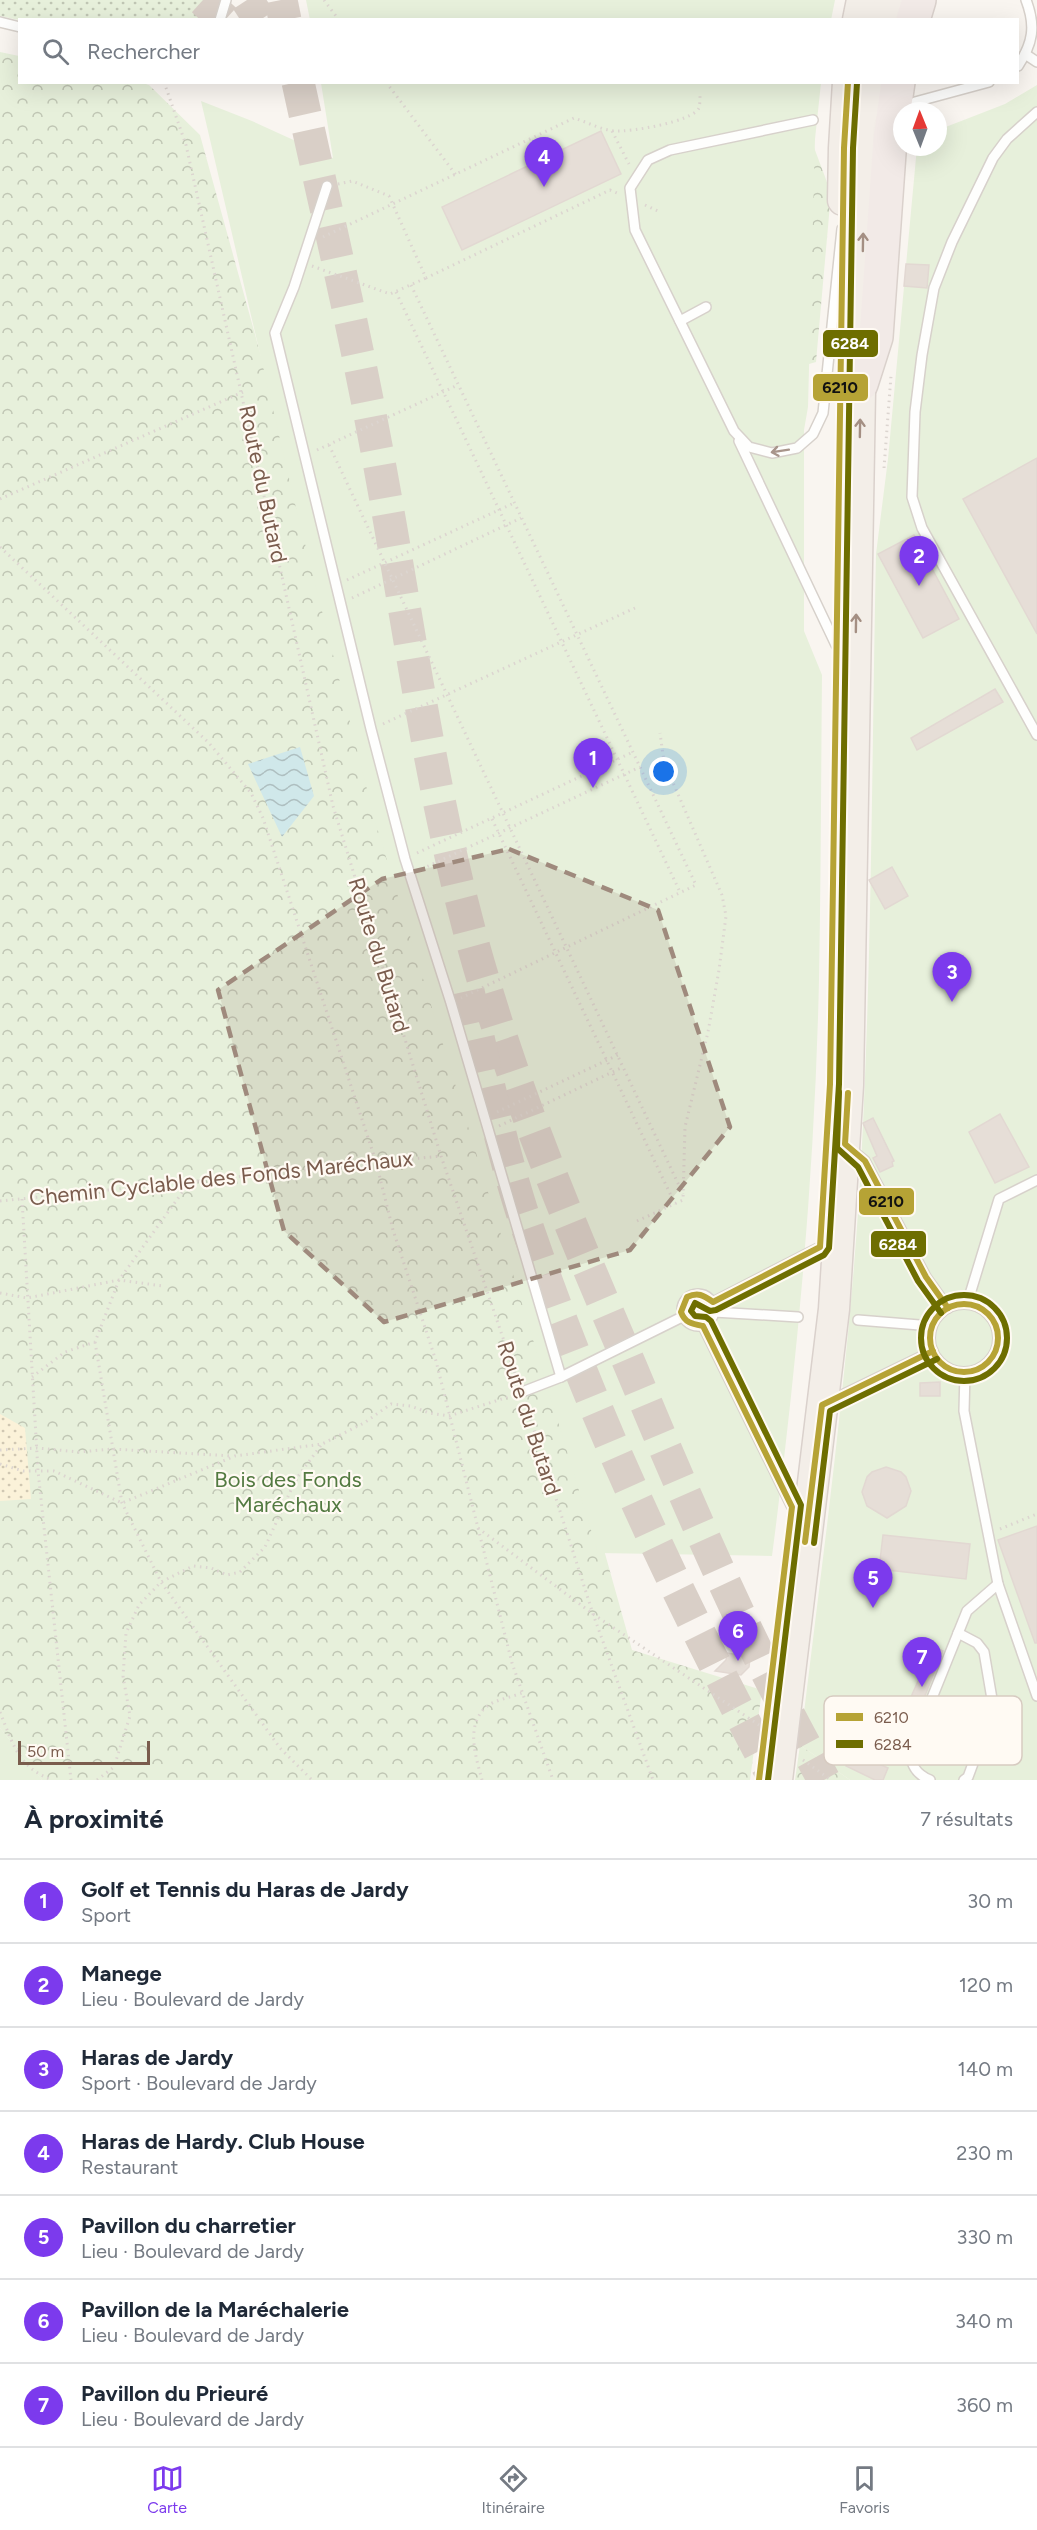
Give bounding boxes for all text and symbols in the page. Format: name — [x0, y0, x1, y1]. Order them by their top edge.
search box — [18, 18, 1019, 84]
icon: search — [39, 35, 72, 68]
text: Rechercher — [87, 38, 200, 65]
north arrow — [893, 102, 947, 156]
pin: 4 — [524, 138, 564, 187]
one-way arrow — [857, 232, 869, 252]
line badge: 6284 — [822, 329, 879, 358]
text: 6284 — [831, 334, 869, 353]
line badge: 6210 — [812, 373, 869, 402]
text: 6210 — [822, 378, 858, 397]
street label: Route du Butard — [233, 403, 293, 565]
one-way arrow — [854, 419, 866, 439]
one-way arrow — [771, 446, 790, 457]
pin: 2 — [900, 536, 938, 586]
one-way arrow — [850, 614, 862, 634]
pin: 1 — [574, 738, 612, 788]
your location — [649, 757, 678, 786]
street label: Route du Butard — [343, 874, 415, 1036]
pin: 3 — [932, 952, 972, 1002]
street label: Chemin Cyclable des Fonds Maréchaux — [28, 1144, 415, 1212]
line badge: 6210 — [858, 1187, 915, 1216]
text: 6210 — [868, 1192, 904, 1211]
line badge: 6284 — [870, 1230, 927, 1258]
text: 6284 — [879, 1235, 917, 1254]
street label: Route du Butard — [491, 1337, 567, 1499]
park label: Bois des Fonds Maréchaux — [214, 1466, 362, 1518]
pin: 5 — [854, 1558, 892, 1608]
pin: 6 — [718, 1612, 758, 1661]
pin: 7 — [902, 1638, 942, 1687]
legend — [824, 1696, 1022, 1765]
text: 6210 — [874, 1708, 909, 1727]
text: 6284 — [874, 1735, 912, 1754]
scale bar — [18, 1738, 150, 1766]
text: 50 m — [27, 1742, 64, 1761]
text: À proximité — [24, 1803, 164, 1835]
text: 7 résultats — [920, 1807, 1013, 1831]
text: Golf et Tennis du Haras de Jardy — [81, 1876, 409, 1903]
text: 1 — [39, 1889, 48, 1913]
text: 30 m — [967, 1889, 1013, 1913]
text: Sport — [81, 1903, 131, 1927]
text: Manege — [81, 1960, 162, 1987]
text: 2 — [38, 1973, 49, 1997]
text: 120 m — [959, 1973, 1013, 1997]
text: Lieu · Boulevard de Jardy — [81, 1987, 304, 2011]
text: Haras de Jardy — [81, 2044, 233, 2071]
text: 3 — [38, 2057, 49, 2081]
text: 140 m — [958, 2057, 1013, 2081]
text: Sport · Boulevard de Jardy — [81, 2071, 317, 2095]
text: Haras de Hardy. Club House — [81, 2128, 365, 2155]
text: 4 — [37, 2141, 50, 2165]
text: 230 m — [956, 2141, 1013, 2165]
text: Restaurant — [81, 2155, 178, 2179]
text: Pavillon du charretier — [81, 2212, 296, 2239]
text: 5 — [38, 2225, 49, 2249]
text: 330 m — [956, 2225, 1013, 2249]
text: Lieu · Boulevard de Jardy — [81, 2239, 304, 2263]
text: Pavillon de la Maréchalerie — [81, 2296, 349, 2323]
text: 6 — [38, 2309, 49, 2333]
text: 340 m — [955, 2309, 1013, 2333]
text: Lieu · Boulevard de Jardy — [81, 2323, 304, 2347]
text: Pavillon du Prieuré — [81, 2380, 268, 2407]
text: 7 — [38, 2393, 49, 2417]
text: 360 m — [956, 2393, 1013, 2417]
text: Lieu · Boulevard de Jardy — [81, 2407, 304, 2431]
tab: Carte — [147, 2462, 187, 2517]
tab: Itinéraire — [482, 2462, 545, 2517]
tab: Favoris — [839, 2462, 890, 2517]

